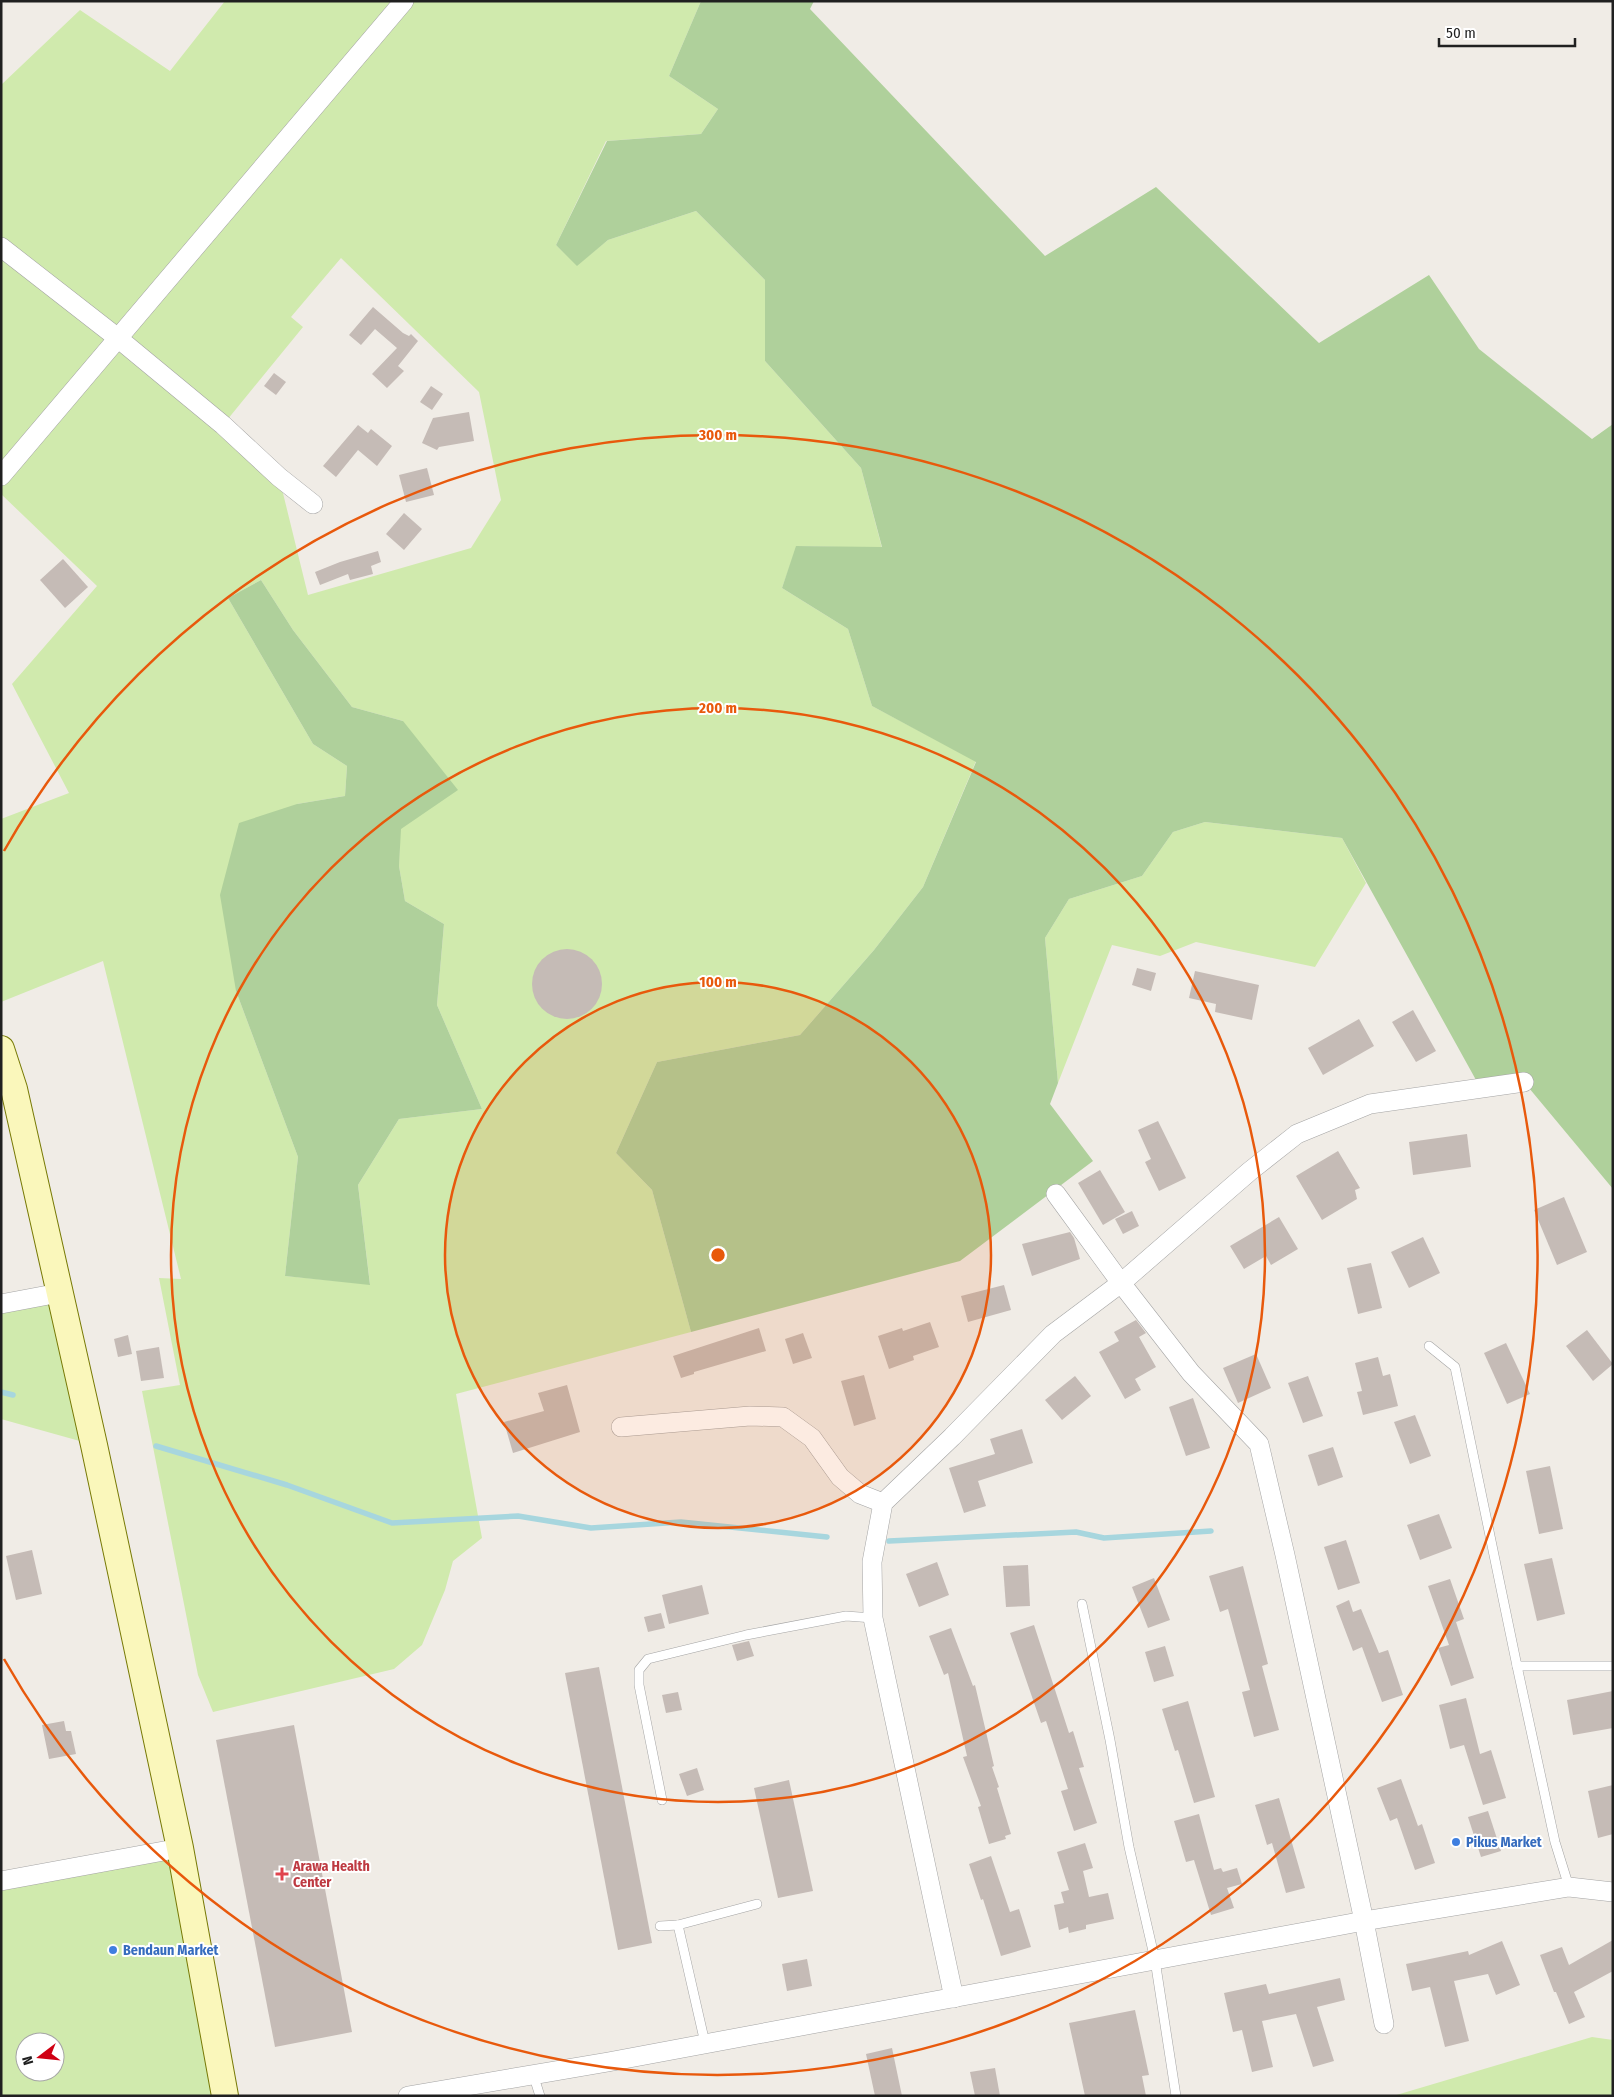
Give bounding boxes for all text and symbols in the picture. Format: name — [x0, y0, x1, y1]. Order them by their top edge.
scale bar — [1439, 15, 1575, 47]
text: 50 m — [1446, 24, 1476, 42]
text: 300 m — [698, 426, 737, 444]
text: 200 m — [698, 699, 737, 717]
text: 100 m — [699, 973, 737, 991]
centre of rings — [709, 1246, 727, 1264]
place label: Pikus Market — [1466, 1834, 1543, 1851]
marker: Pikus Market — [1450, 1836, 1462, 1848]
place label: Arawa Health Center — [292, 1858, 370, 1891]
marker: Arawa Health Center — [275, 1867, 289, 1881]
place label: Bendaun Market — [123, 1942, 220, 1959]
marker: Bendaun Market — [107, 1944, 119, 1956]
north arrow — [15, 2032, 65, 2082]
text: N — [19, 2054, 37, 2067]

